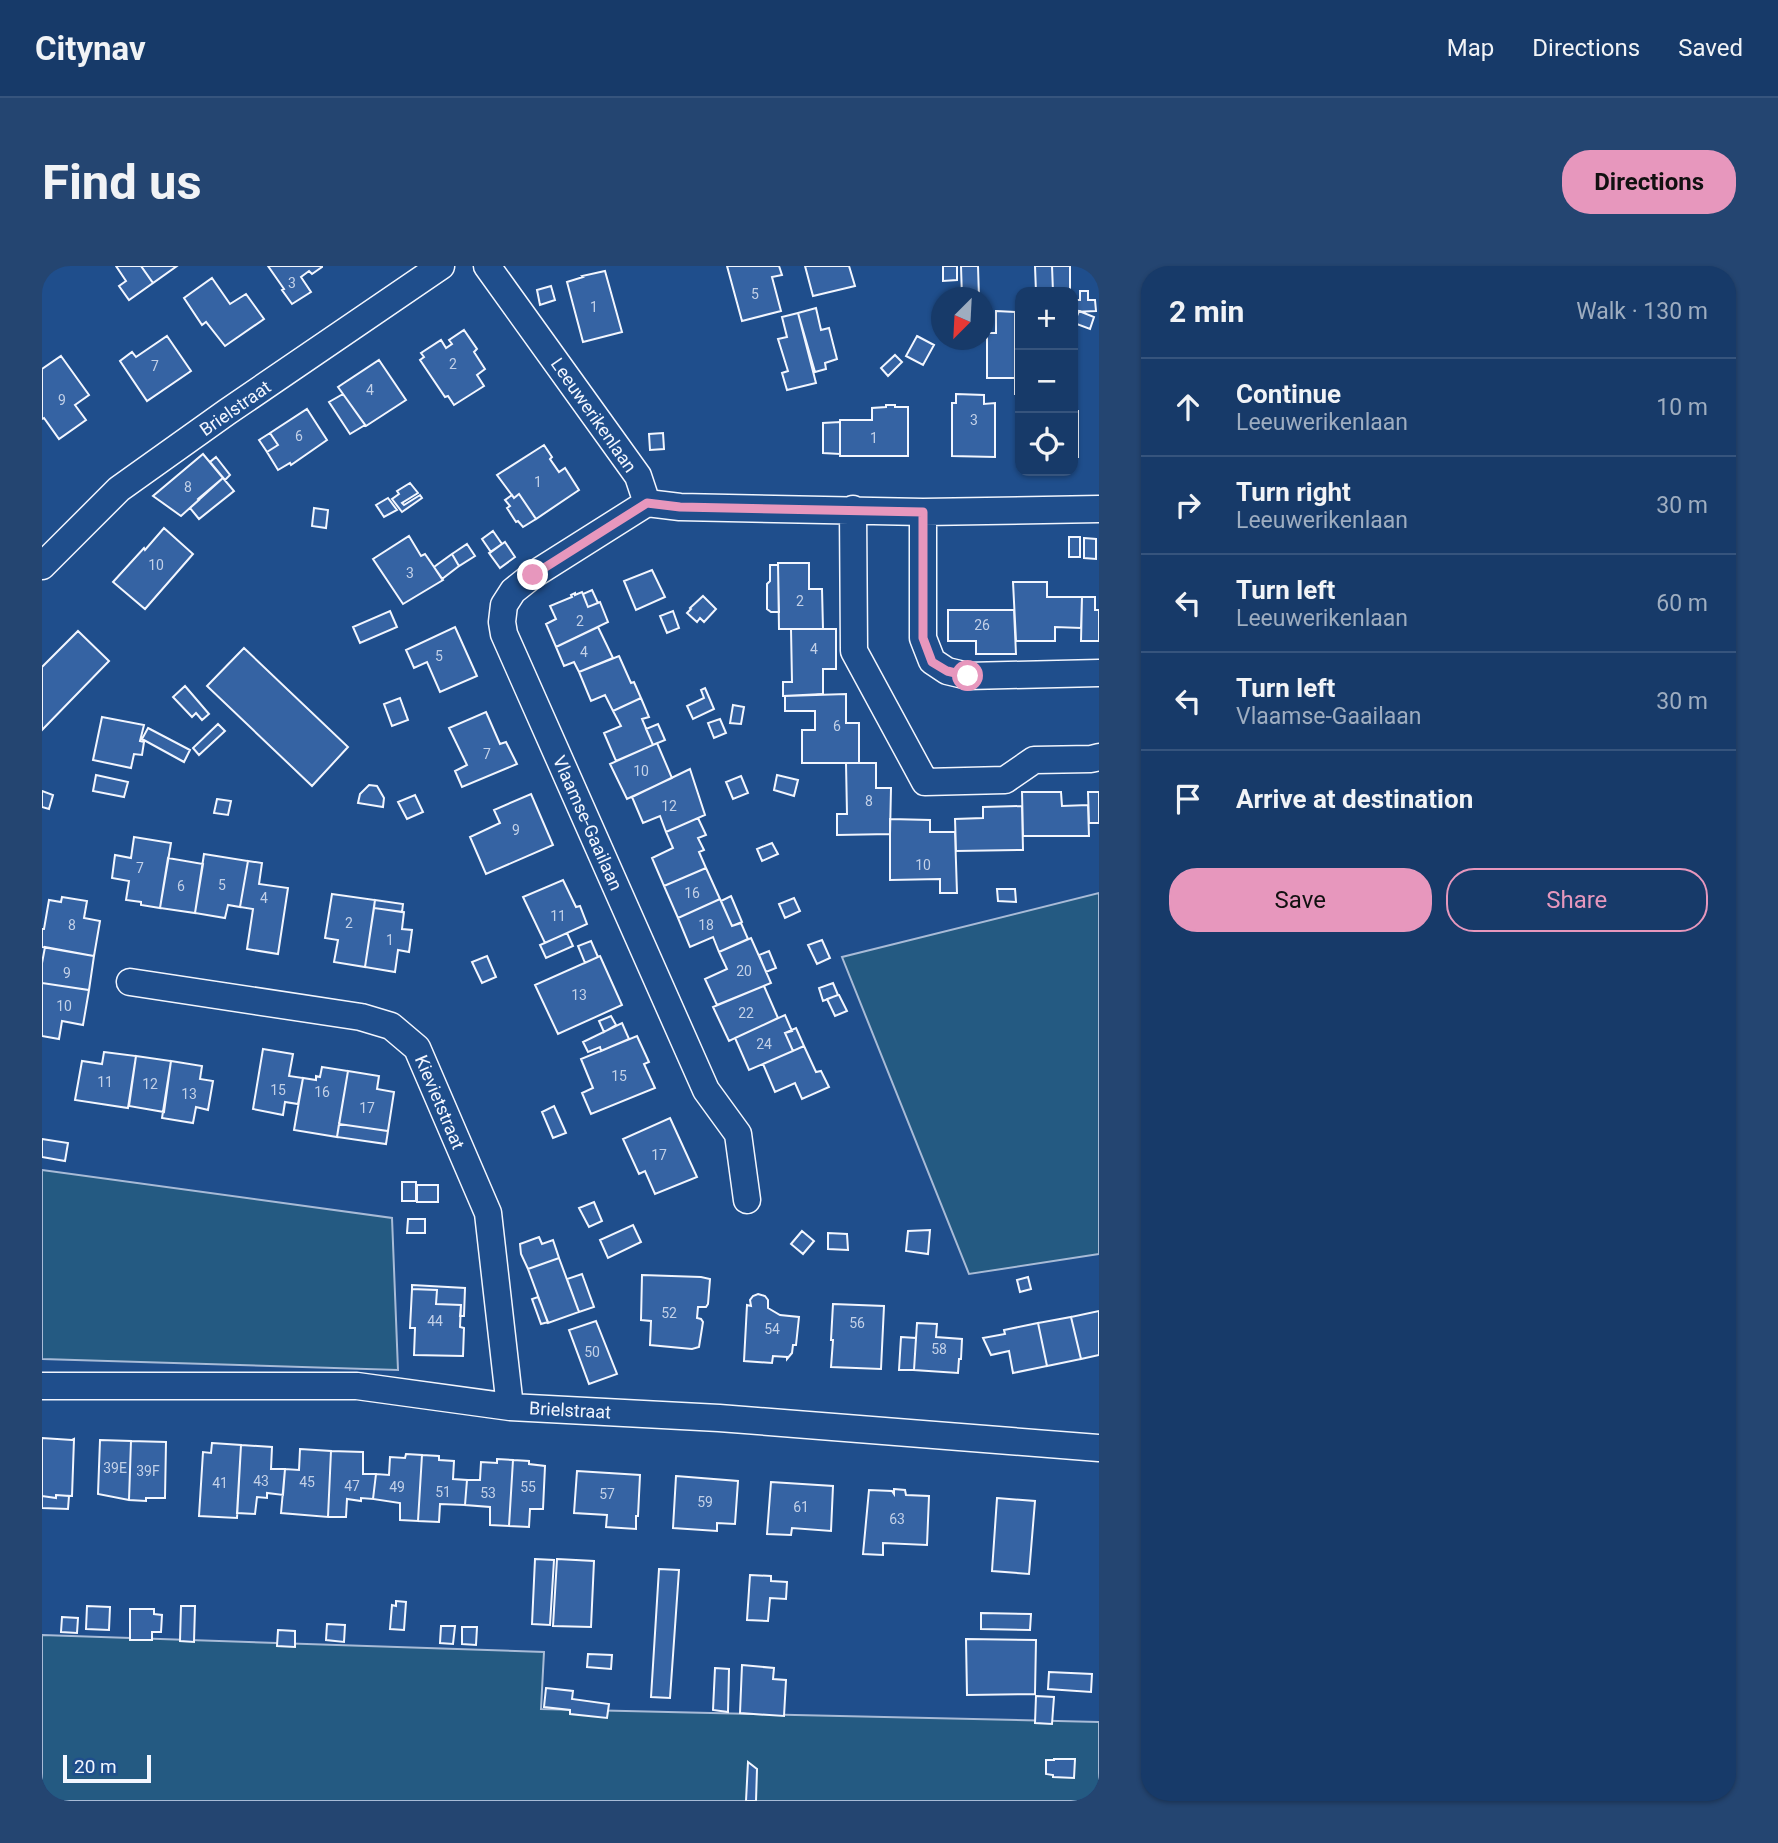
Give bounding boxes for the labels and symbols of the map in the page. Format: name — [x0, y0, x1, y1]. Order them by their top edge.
house number: 3 — [288, 275, 296, 291]
house number: 5 — [751, 286, 759, 302]
north arrow — [931, 287, 994, 350]
house number: 1 — [590, 299, 598, 315]
street label: Leeuwerikenlaan — [547, 354, 641, 476]
house number: 2 — [449, 356, 457, 372]
house number: 7 — [151, 358, 159, 374]
street label: Brielstraat — [195, 376, 275, 440]
house number: 4 — [366, 382, 374, 398]
house number: 9 — [58, 392, 66, 408]
house number: 3 — [970, 412, 978, 428]
house number: 6 — [295, 428, 303, 444]
house number: 1 — [870, 430, 878, 446]
house number: 1 — [534, 474, 542, 490]
house number: 8 — [184, 479, 192, 495]
house number: 10 — [148, 557, 164, 573]
route end — [517, 559, 548, 590]
house number: 3 — [406, 565, 414, 581]
house number: 2 — [796, 593, 804, 609]
house number: 2 — [576, 613, 584, 629]
house number: 26 — [974, 617, 990, 633]
house number: 4 — [810, 641, 818, 657]
house number: 4 — [580, 644, 588, 660]
house number: 5 — [435, 648, 443, 664]
route start — [952, 660, 983, 691]
house number: 6 — [833, 718, 841, 734]
house number: 7 — [483, 746, 491, 762]
street label: Vlaamse-Gaailaan — [549, 752, 627, 894]
house number: 10 — [633, 763, 649, 779]
house number: 8 — [865, 793, 873, 809]
house number: 12 — [661, 798, 677, 814]
house number: 9 — [512, 822, 520, 838]
house number: 10 — [915, 857, 931, 873]
house number: 7 — [136, 860, 144, 876]
house number: 5 — [218, 877, 226, 893]
house number: 6 — [177, 878, 185, 894]
house number: 16 — [684, 885, 700, 901]
house number: 4 — [260, 890, 268, 906]
house number: 11 — [550, 908, 566, 924]
house number: 2 — [345, 915, 353, 931]
house number: 8 — [68, 917, 76, 933]
house number: 18 — [698, 917, 714, 933]
house number: 1 — [386, 932, 394, 948]
house number: 20 — [736, 963, 752, 979]
house number: 9 — [63, 965, 71, 981]
house number: 13 — [571, 987, 587, 1003]
house number: 10 — [56, 998, 72, 1014]
house number: 22 — [738, 1005, 754, 1021]
house number: 24 — [756, 1036, 772, 1052]
street label: Kievietstraat — [411, 1052, 469, 1152]
house number: 15 — [611, 1068, 627, 1084]
house number: 11 — [97, 1074, 113, 1090]
house number: 12 — [142, 1076, 158, 1092]
house number: 15 — [270, 1082, 286, 1098]
house number: 16 — [314, 1084, 330, 1100]
house number: 13 — [181, 1086, 197, 1102]
house number: 17 — [359, 1100, 375, 1116]
house number: 17 — [651, 1147, 667, 1163]
house number: 52 — [661, 1305, 677, 1321]
house number: 44 — [427, 1313, 443, 1329]
house number: 56 — [849, 1315, 865, 1331]
house number: 54 — [764, 1321, 780, 1337]
house number: 58 — [931, 1341, 947, 1357]
house number: 50 — [584, 1344, 600, 1360]
street label: Brielstraat — [528, 1397, 612, 1423]
house number: 39E — [103, 1460, 127, 1476]
house number: 39F — [136, 1463, 160, 1479]
house number: 43 — [253, 1473, 269, 1489]
house number: 45 — [299, 1474, 315, 1490]
house number: 41 — [212, 1475, 228, 1491]
house number: 47 — [344, 1478, 360, 1494]
house number: 49 — [389, 1479, 405, 1495]
house number: 55 — [520, 1479, 536, 1495]
house number: 51 — [435, 1484, 451, 1500]
house number: 53 — [480, 1485, 496, 1501]
house number: 57 — [599, 1486, 615, 1502]
house number: 59 — [697, 1494, 713, 1510]
house number: 61 — [793, 1499, 809, 1515]
house number: 63 — [889, 1511, 905, 1527]
scale bar — [63, 1752, 150, 1784]

